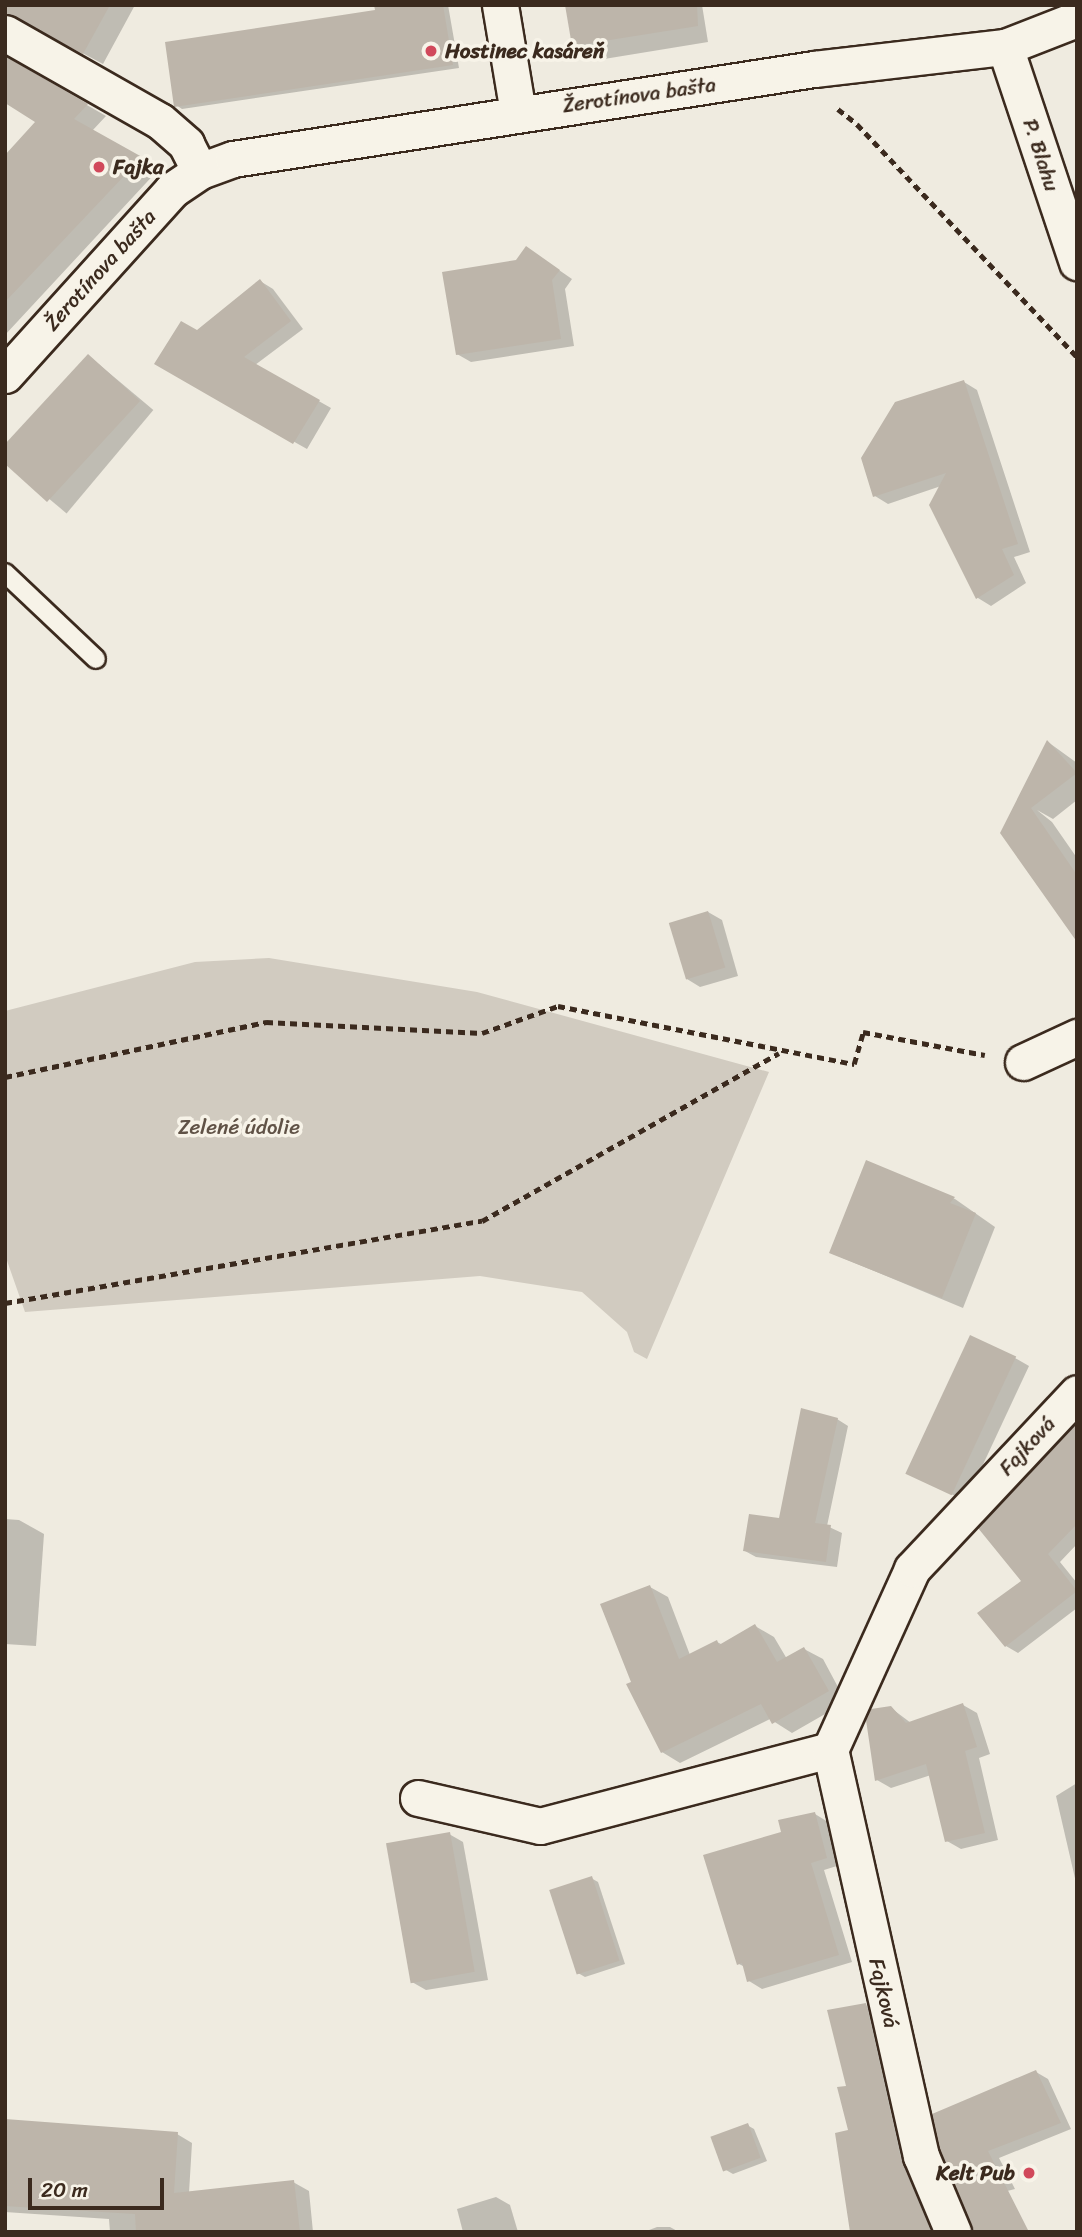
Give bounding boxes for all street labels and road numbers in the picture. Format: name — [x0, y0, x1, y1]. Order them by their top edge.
street label: Žerotínova bašta — [560, 72, 718, 118]
street label: P. Blahu — [1018, 116, 1064, 194]
street label: Žerotínova bašta — [39, 204, 161, 336]
street label: Fajková — [994, 1411, 1060, 1481]
street label: Fajková — [864, 1956, 904, 2030]

